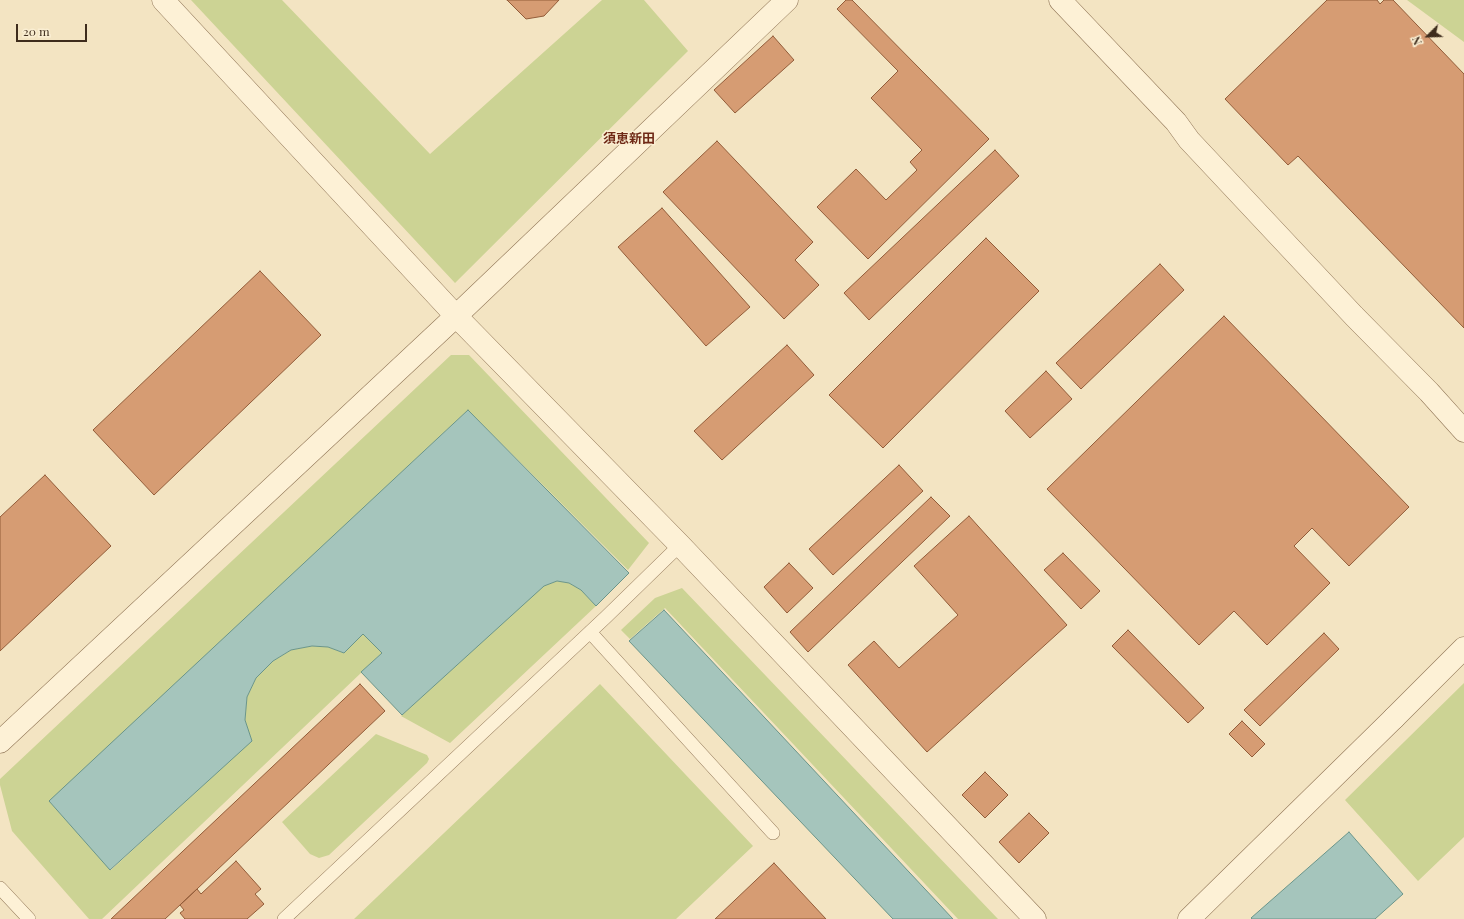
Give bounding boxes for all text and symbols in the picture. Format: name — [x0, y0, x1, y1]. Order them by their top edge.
scale bar — [18, 16, 89, 42]
north arrow — [1408, 16, 1448, 56]
text: 20 m — [23, 23, 50, 39]
text: N — [1408, 34, 1425, 47]
district label: 須恵新田 — [603, 131, 655, 147]

